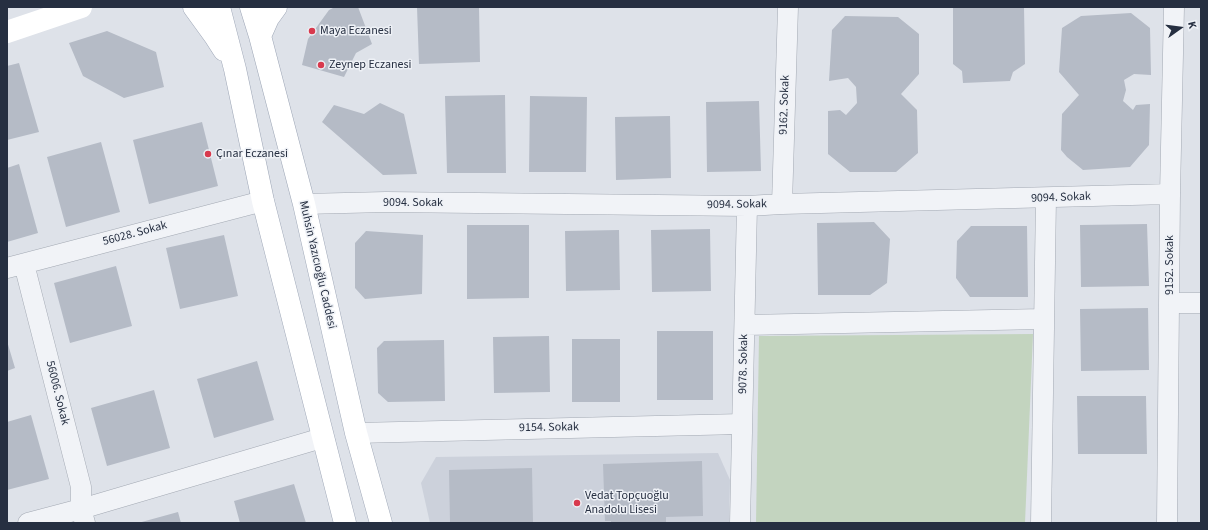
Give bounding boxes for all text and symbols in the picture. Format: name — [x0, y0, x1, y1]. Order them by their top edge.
north arrow — [1160, 8, 1200, 48]
text: K — [1184, 20, 1200, 30]
place label: Maya Eczanesi — [320, 24, 392, 38]
marker: Maya Eczanesi — [307, 26, 317, 36]
place label: Zeynep Eczanesi — [329, 58, 411, 72]
marker: Zeynep Eczanesi — [316, 60, 326, 70]
street label: 9162. Sokak — [777, 75, 793, 135]
place label: Çınar Eczanesi — [216, 147, 288, 161]
marker: Çınar Eczanesi — [203, 149, 213, 159]
street label: 9094. Sokak — [1031, 190, 1091, 206]
street label: 9094. Sokak — [383, 196, 443, 210]
street label: 9094. Sokak — [707, 197, 767, 213]
street label: Muhsin Yazıcıoğlu Caddesi — [295, 200, 339, 330]
street label: 56028. Sokak — [101, 219, 169, 249]
street label: 9152. Sokak — [1163, 235, 1177, 295]
street label: 9078. Sokak — [736, 334, 752, 394]
street label: 56006. Sokak — [42, 359, 72, 427]
street label: 9154. Sokak — [519, 420, 579, 436]
place label: Vedat Topçuoğlu Anadolu Lisesi — [585, 489, 669, 517]
marker: Vedat Topçuoğlu Anadolu Lisesi — [572, 498, 582, 508]

